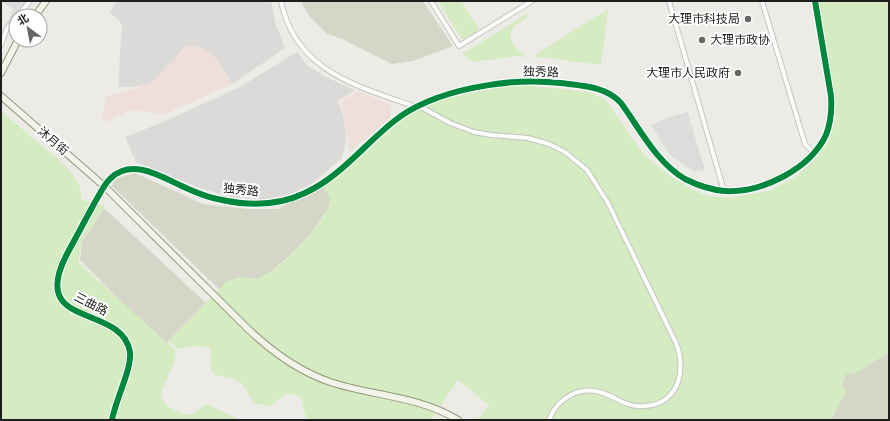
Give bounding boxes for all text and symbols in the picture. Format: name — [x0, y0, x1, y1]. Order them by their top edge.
north arrow — [8, 8, 48, 48]
text: 北 — [14, 11, 32, 29]
place label: 大理市科技局 — [668, 11, 740, 27]
marker: 大理市科技局 — [743, 14, 753, 24]
place label: 大理市政协 — [710, 32, 770, 48]
marker: 大理市政协 — [697, 35, 707, 45]
street label: 独秀路 — [523, 63, 559, 81]
place label: 大理市人民政府 — [646, 65, 730, 81]
marker: 大理市人民政府 — [733, 68, 743, 78]
street label: 沐月街 — [34, 123, 72, 159]
street label: 独秀路 — [222, 180, 260, 200]
street label: 三曲路 — [71, 289, 111, 319]

